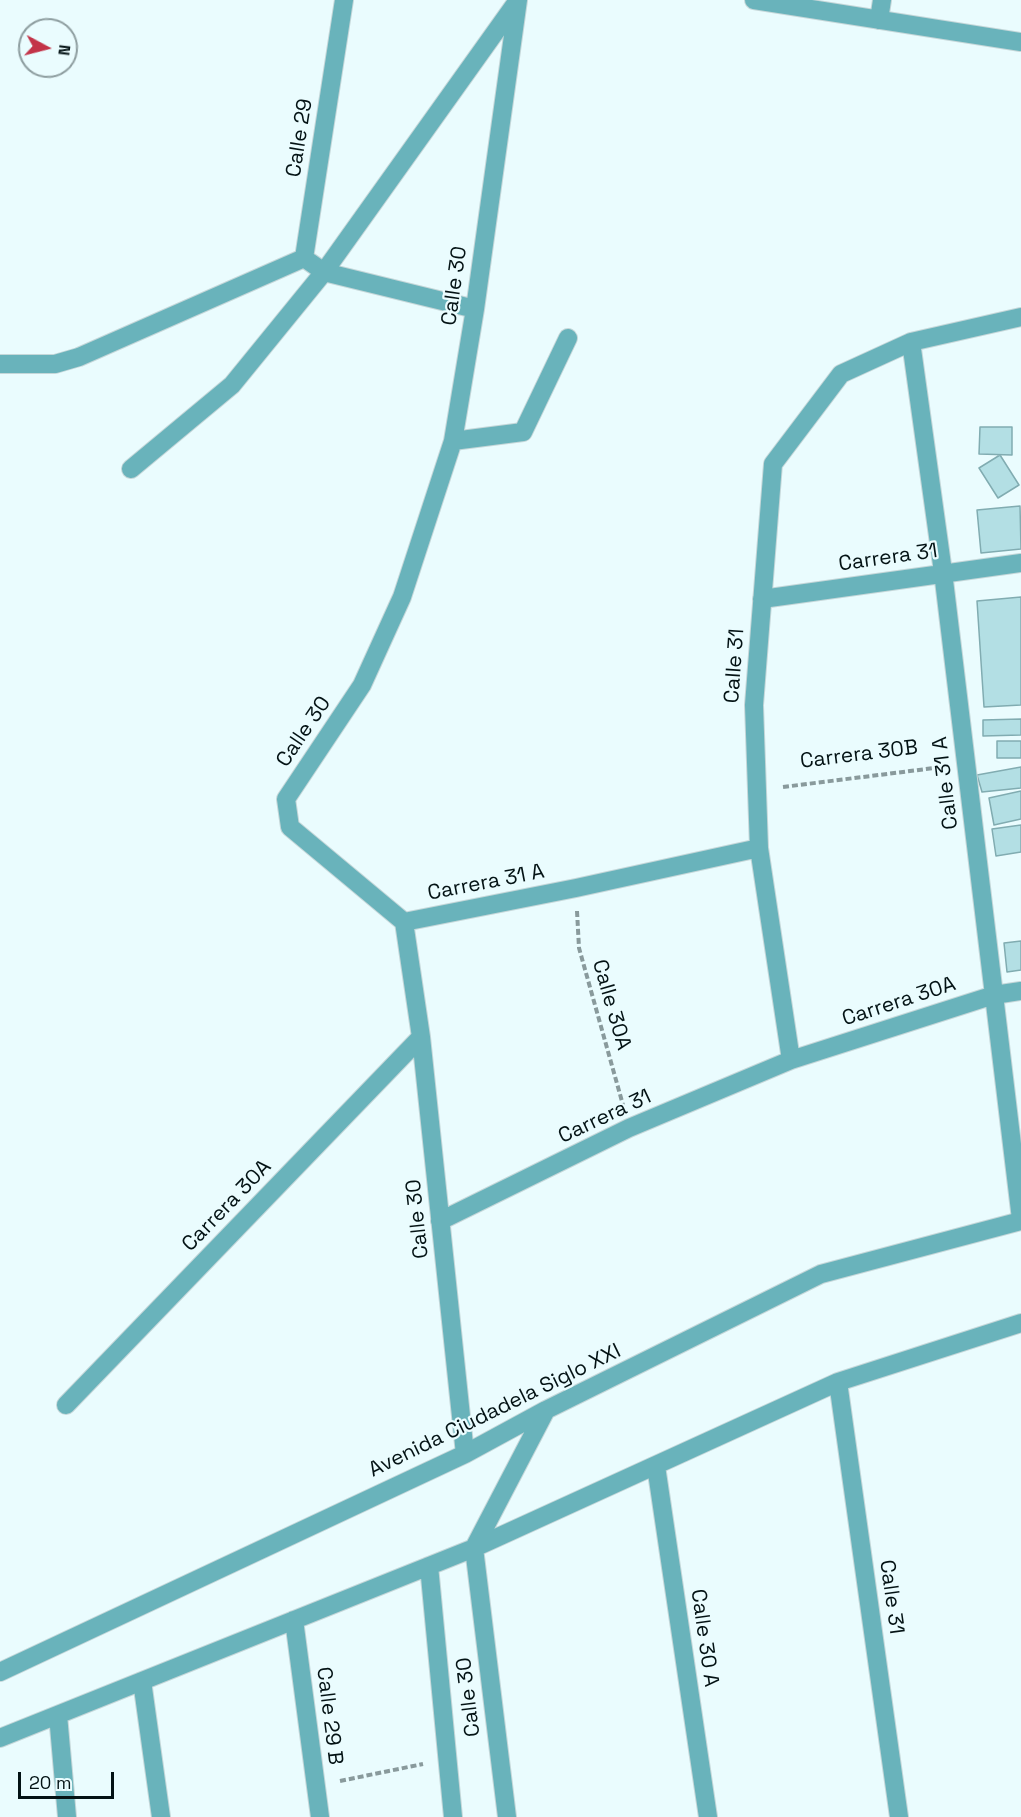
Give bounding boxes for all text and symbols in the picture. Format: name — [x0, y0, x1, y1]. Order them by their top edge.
north arrow — [18, 18, 78, 78]
text: N — [53, 43, 75, 57]
street label: Calle 29 — [281, 97, 319, 179]
street label: Calle 30 — [437, 245, 473, 327]
street label: Carrera 31 — [837, 539, 939, 577]
street label: Calle 31 — [720, 628, 750, 704]
street label: Calle 30 — [271, 692, 337, 772]
street label: Carrera 30B — [799, 735, 919, 775]
street label: Calle 31 A — [928, 735, 964, 831]
street label: Carrera 31 A — [426, 859, 546, 907]
street label: Calle 30A — [586, 957, 636, 1053]
street label: Carrera 30A — [839, 972, 959, 1032]
street label: Carrera 31 — [555, 1085, 655, 1149]
street label: Carrera 30A — [177, 1155, 277, 1257]
street label: Calle 30 — [401, 1178, 435, 1260]
street label: Avenida Ciudadela Siglo XXI — [365, 1339, 625, 1483]
street label: Calle 31 — [873, 1558, 909, 1636]
street label: Calle 30 A — [685, 1588, 723, 1688]
street label: Calle 30 — [452, 1656, 486, 1738]
street label: Calle 29 B — [310, 1666, 348, 1766]
scale bar — [21, 1760, 117, 1798]
text: 20 m — [29, 1771, 72, 1794]

